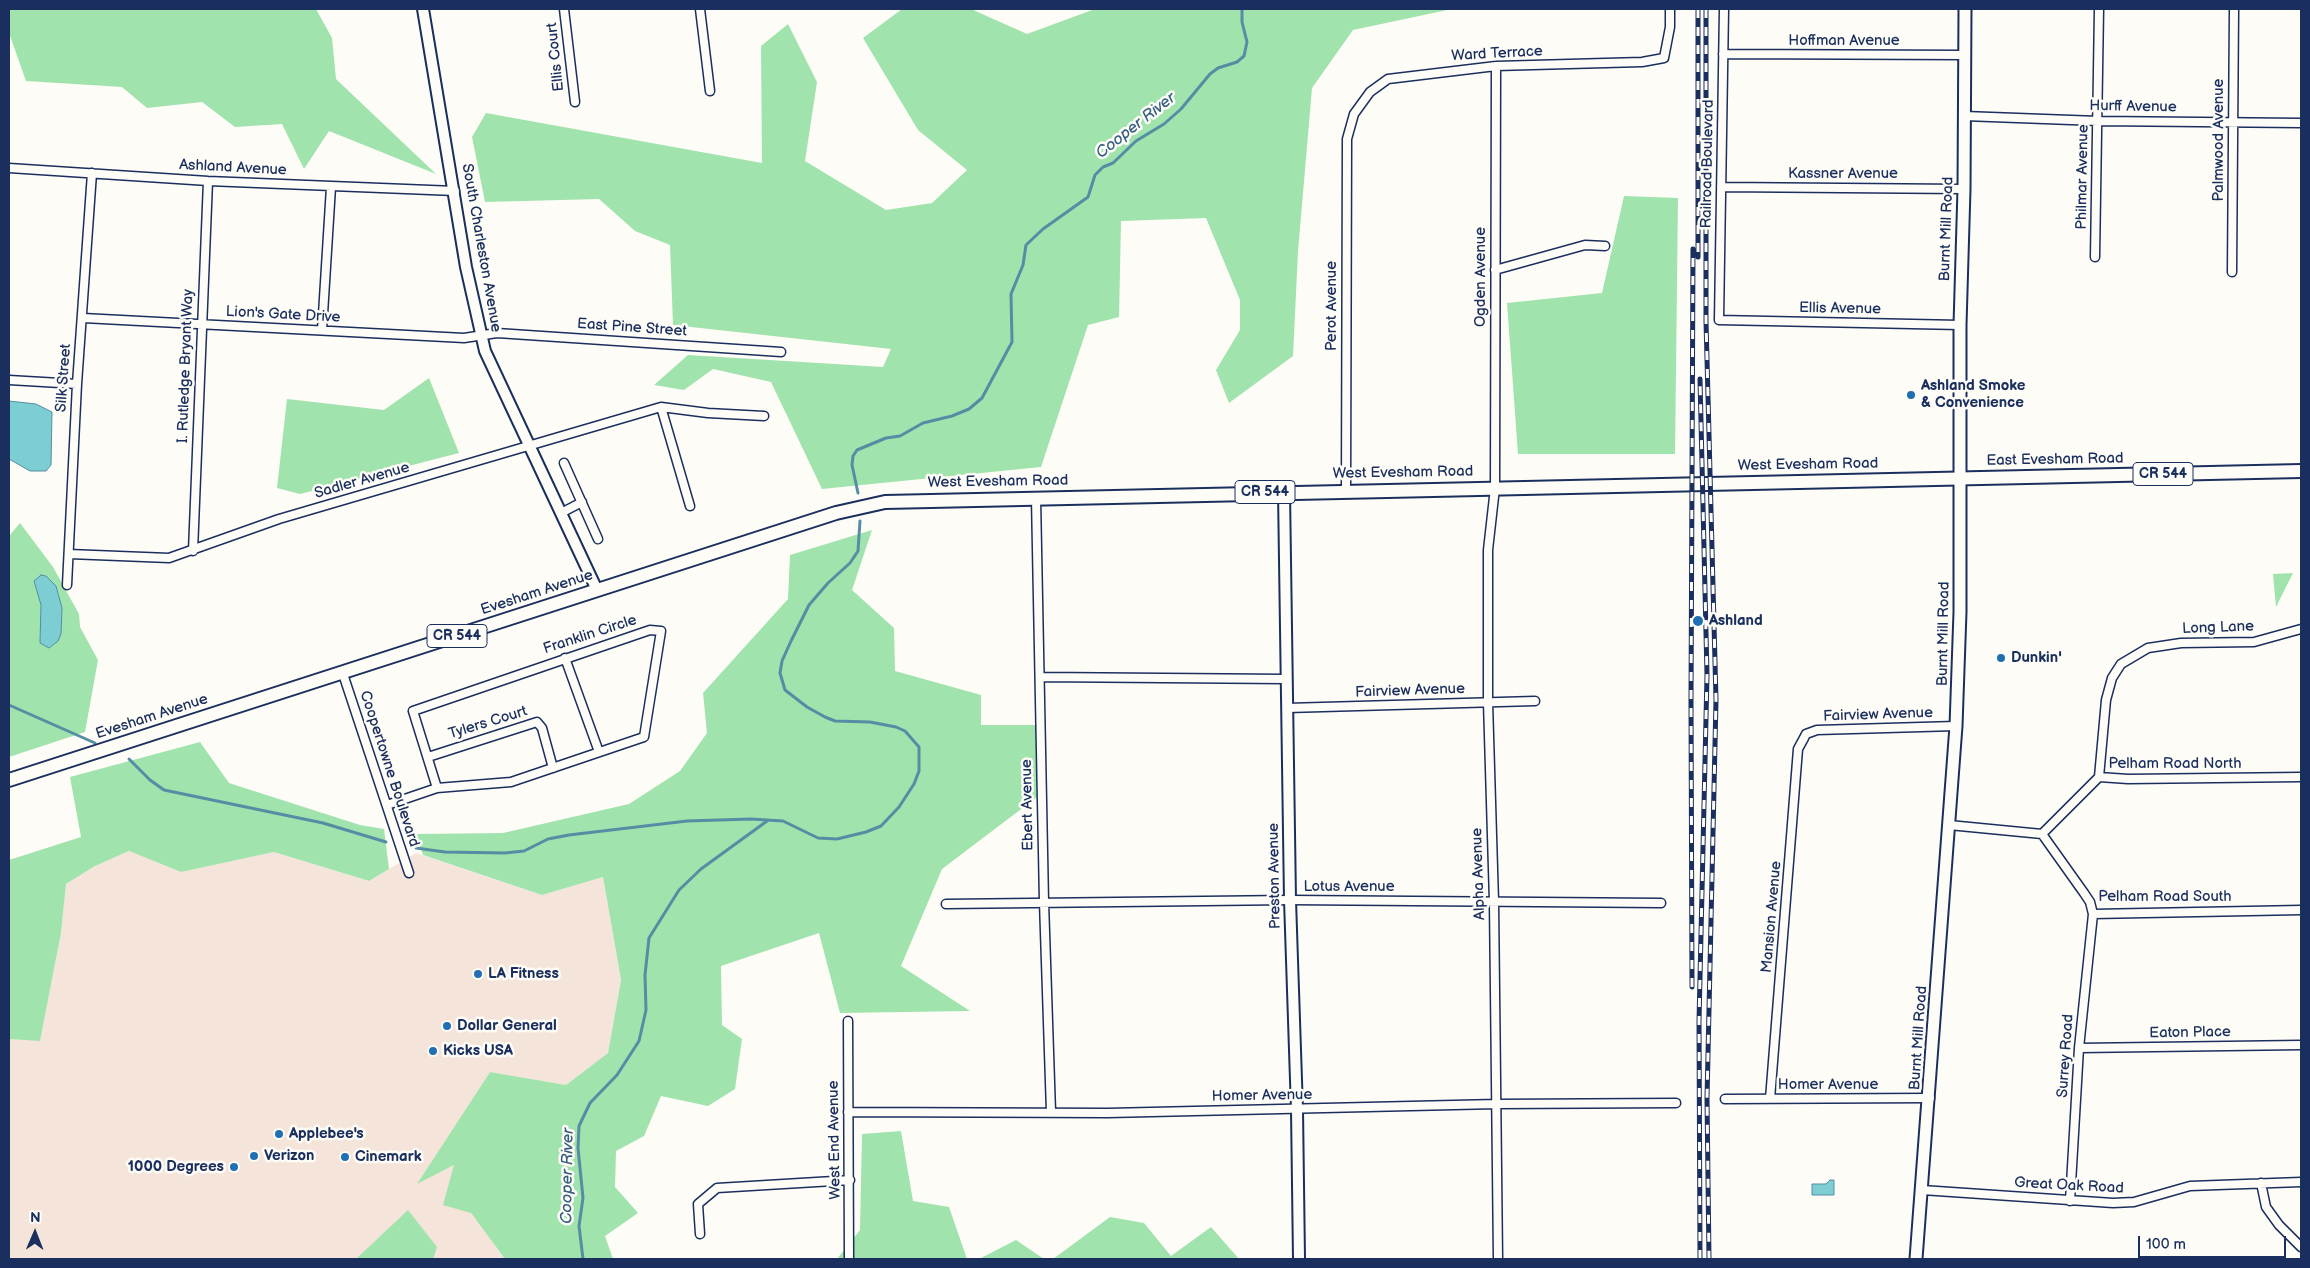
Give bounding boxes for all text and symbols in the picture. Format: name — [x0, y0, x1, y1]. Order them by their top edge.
street label: Ellis Court — [543, 22, 569, 92]
street label: Hoffman Avenue — [1788, 32, 1900, 50]
street label: Ward Terrace — [1451, 43, 1543, 65]
street label: Palmwood Avenue — [2210, 79, 2228, 201]
water label: Cooper River — [1092, 89, 1180, 163]
street label: Hurff Avenue — [2089, 97, 2177, 117]
street label: Railroad Boulevard — [1698, 99, 1718, 229]
street label: Philmar Avenue — [2073, 124, 2093, 230]
street label: Ashland Avenue — [179, 156, 287, 180]
street label: South Charleston Avenue — [457, 162, 505, 334]
street label: Kassner Avenue — [1788, 165, 1898, 183]
street label: Burnt Mill Road — [1936, 176, 1958, 282]
street label: Ogden Avenue — [1472, 227, 1490, 327]
street label: Perot Avenue — [1323, 261, 1341, 351]
street label: I. Rutledge Bryant Way — [174, 289, 198, 443]
street label: Ellis Avenue — [1799, 299, 1881, 319]
street label: Lion's Gate Drive — [225, 303, 341, 327]
street label: East Pine Street — [577, 315, 687, 341]
street label: Silk Street — [53, 343, 75, 413]
place label: Ashland Smoke & Convenience — [1921, 377, 2025, 412]
marker: Ashland Smoke & Convenience — [1905, 389, 1917, 401]
street label: East Evesham Road — [1986, 450, 2124, 470]
street label: West Evesham Road — [1738, 455, 1878, 475]
street label: Sadler Avenue — [312, 459, 412, 503]
road number: CR 544 — [2133, 462, 2193, 486]
street label: West Evesham Road — [1333, 463, 1473, 483]
street label: West Evesham Road — [928, 472, 1068, 492]
road number: CR 544 — [1235, 481, 1295, 504]
street label: Evesham Avenue — [479, 566, 595, 620]
street label: Burnt Mill Road — [1934, 582, 1954, 686]
street label: Franklin Circle — [541, 611, 639, 659]
place label: Ashland — [1709, 612, 1763, 630]
marker: Ashland — [1691, 614, 1705, 628]
street label: Long Lane — [2182, 618, 2254, 638]
road number: CR 544 — [427, 624, 487, 648]
place label: Dunkin' — [2011, 649, 2061, 667]
marker: Dunkin' — [1995, 652, 2007, 664]
street label: Fairview Avenue — [1355, 680, 1465, 702]
street label: Coopertowne Boulevard — [355, 689, 423, 849]
street label: Evesham Avenue — [94, 690, 210, 744]
street label: Tylers Court — [447, 703, 529, 743]
street label: Fairview Avenue — [1823, 704, 1933, 726]
street label: Pelham Road North — [2109, 755, 2241, 773]
street label: Ebert Avenue — [1018, 759, 1038, 851]
street label: Preston Avenue — [1265, 823, 1285, 929]
street label: Alpha Avenue — [1468, 828, 1490, 920]
street label: Mansion Avenue — [1758, 860, 1786, 974]
street label: Lotus Avenue — [1303, 878, 1395, 896]
street label: Pelham Road South — [2098, 888, 2232, 906]
place label: LA Fitness — [488, 965, 559, 983]
marker: LA Fitness — [472, 968, 484, 980]
street label: Burnt Mill Road — [1906, 985, 1932, 1091]
street label: Surrey Road — [2054, 1014, 2078, 1098]
place label: Dollar General — [457, 1017, 557, 1035]
marker: Dollar General — [441, 1020, 453, 1032]
street label: Eaton Place — [2149, 1023, 2231, 1043]
place label: Kicks USA — [443, 1042, 513, 1060]
marker: Kicks USA — [427, 1045, 439, 1057]
street label: Homer Avenue — [1778, 1076, 1878, 1094]
street label: West End Avenue — [825, 1080, 845, 1200]
street label: Homer Avenue — [1212, 1086, 1312, 1106]
place label: Applebee's — [289, 1125, 364, 1143]
marker: Applebee's — [273, 1128, 285, 1140]
water label: Cooper River — [558, 1128, 578, 1224]
place label: Verizon — [264, 1147, 314, 1165]
place label: Cinemark — [355, 1148, 422, 1166]
marker: Verizon — [248, 1150, 260, 1162]
marker: Cinemark — [339, 1151, 351, 1163]
place label: 1000 Degrees — [128, 1158, 224, 1176]
marker: 1000 Degrees — [228, 1161, 240, 1173]
street label: Great Oak Road — [2014, 1174, 2124, 1198]
north arrow — [10, 1208, 60, 1258]
text: N — [30, 1209, 41, 1226]
scale bar — [2140, 1226, 2288, 1258]
text: 100 m — [2146, 1235, 2186, 1254]

